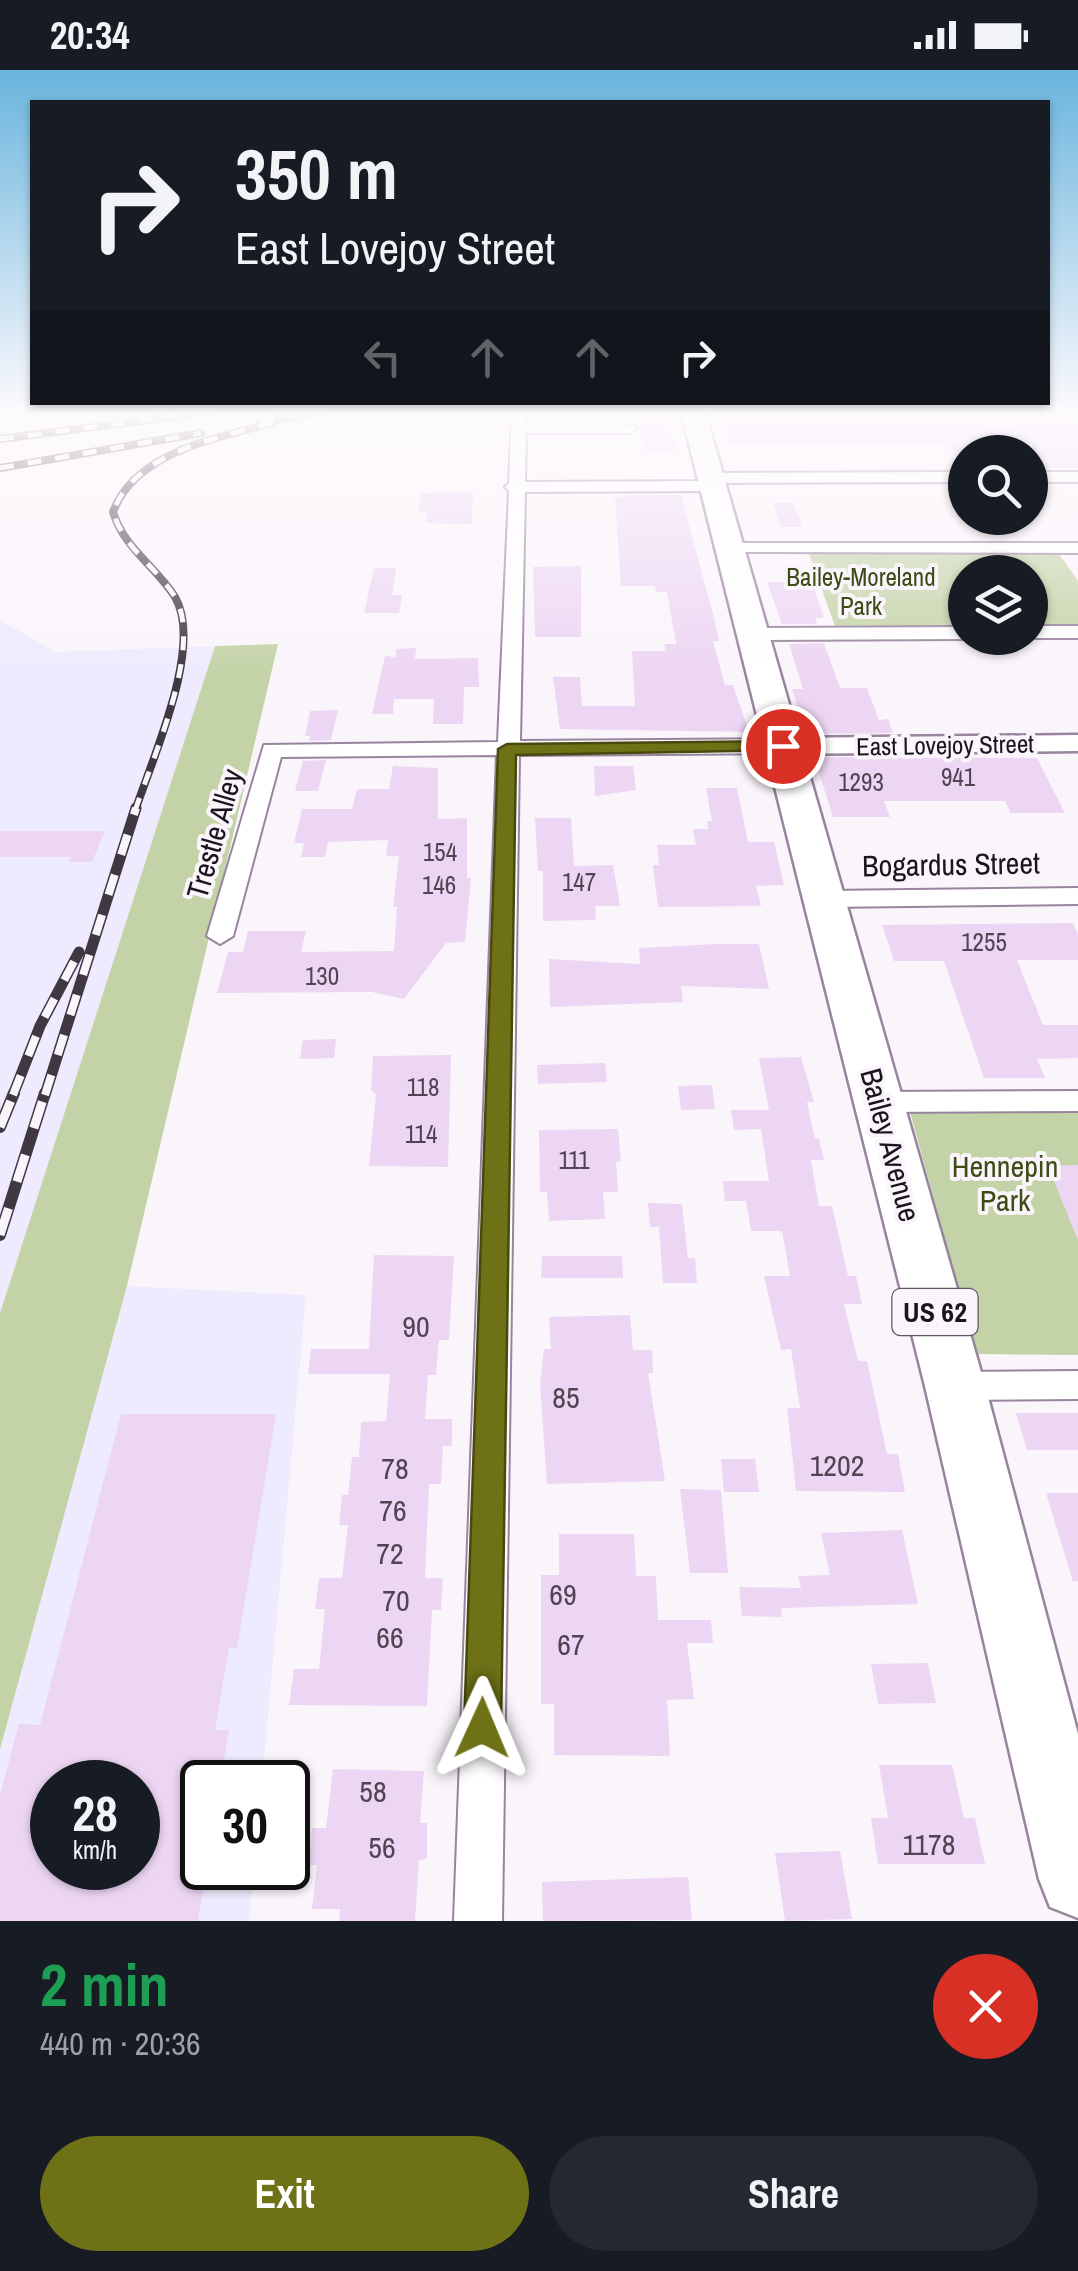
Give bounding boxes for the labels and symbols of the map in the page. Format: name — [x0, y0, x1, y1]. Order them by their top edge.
park label: Bailey-Moreland Park — [786, 560, 936, 623]
pin — [741, 704, 826, 789]
street label: East Lovejoy Street — [856, 726, 1034, 764]
house number: 941 — [941, 760, 976, 794]
street label: Trestle Alley — [176, 764, 252, 903]
house number: 1293 — [838, 765, 884, 799]
house number: 154 — [423, 835, 457, 869]
street label: Bogardus Street — [862, 842, 1040, 886]
house number: 147 — [562, 865, 596, 899]
house number: 146 — [422, 868, 456, 902]
house number: 1255 — [961, 925, 1007, 959]
house number: 130 — [305, 959, 339, 993]
street label: Bailey Avenue — [851, 1064, 931, 1226]
house number: 118 — [407, 1070, 439, 1104]
house number: 114 — [405, 1117, 437, 1151]
house number: 111 — [558, 1143, 590, 1177]
park label: Hennepin Park — [952, 1146, 1058, 1220]
road number: US 62 — [892, 1289, 978, 1335]
house number: 90 — [402, 1306, 430, 1346]
house number: 85 — [552, 1377, 580, 1417]
house number: 1202 — [810, 1445, 864, 1485]
house number: 78 — [381, 1448, 409, 1488]
house number: 76 — [379, 1490, 407, 1530]
house number: 72 — [376, 1533, 404, 1573]
house number: 69 — [549, 1574, 577, 1614]
house number: 70 — [382, 1580, 410, 1620]
house number: 66 — [376, 1617, 404, 1657]
house number: 67 — [557, 1624, 585, 1664]
position arrow — [430, 1676, 534, 1780]
speed limit sign: 30 — [180, 1760, 310, 1890]
house number: 58 — [359, 1771, 387, 1811]
house number: 1178 — [903, 1824, 955, 1864]
house number: 56 — [368, 1827, 396, 1867]

